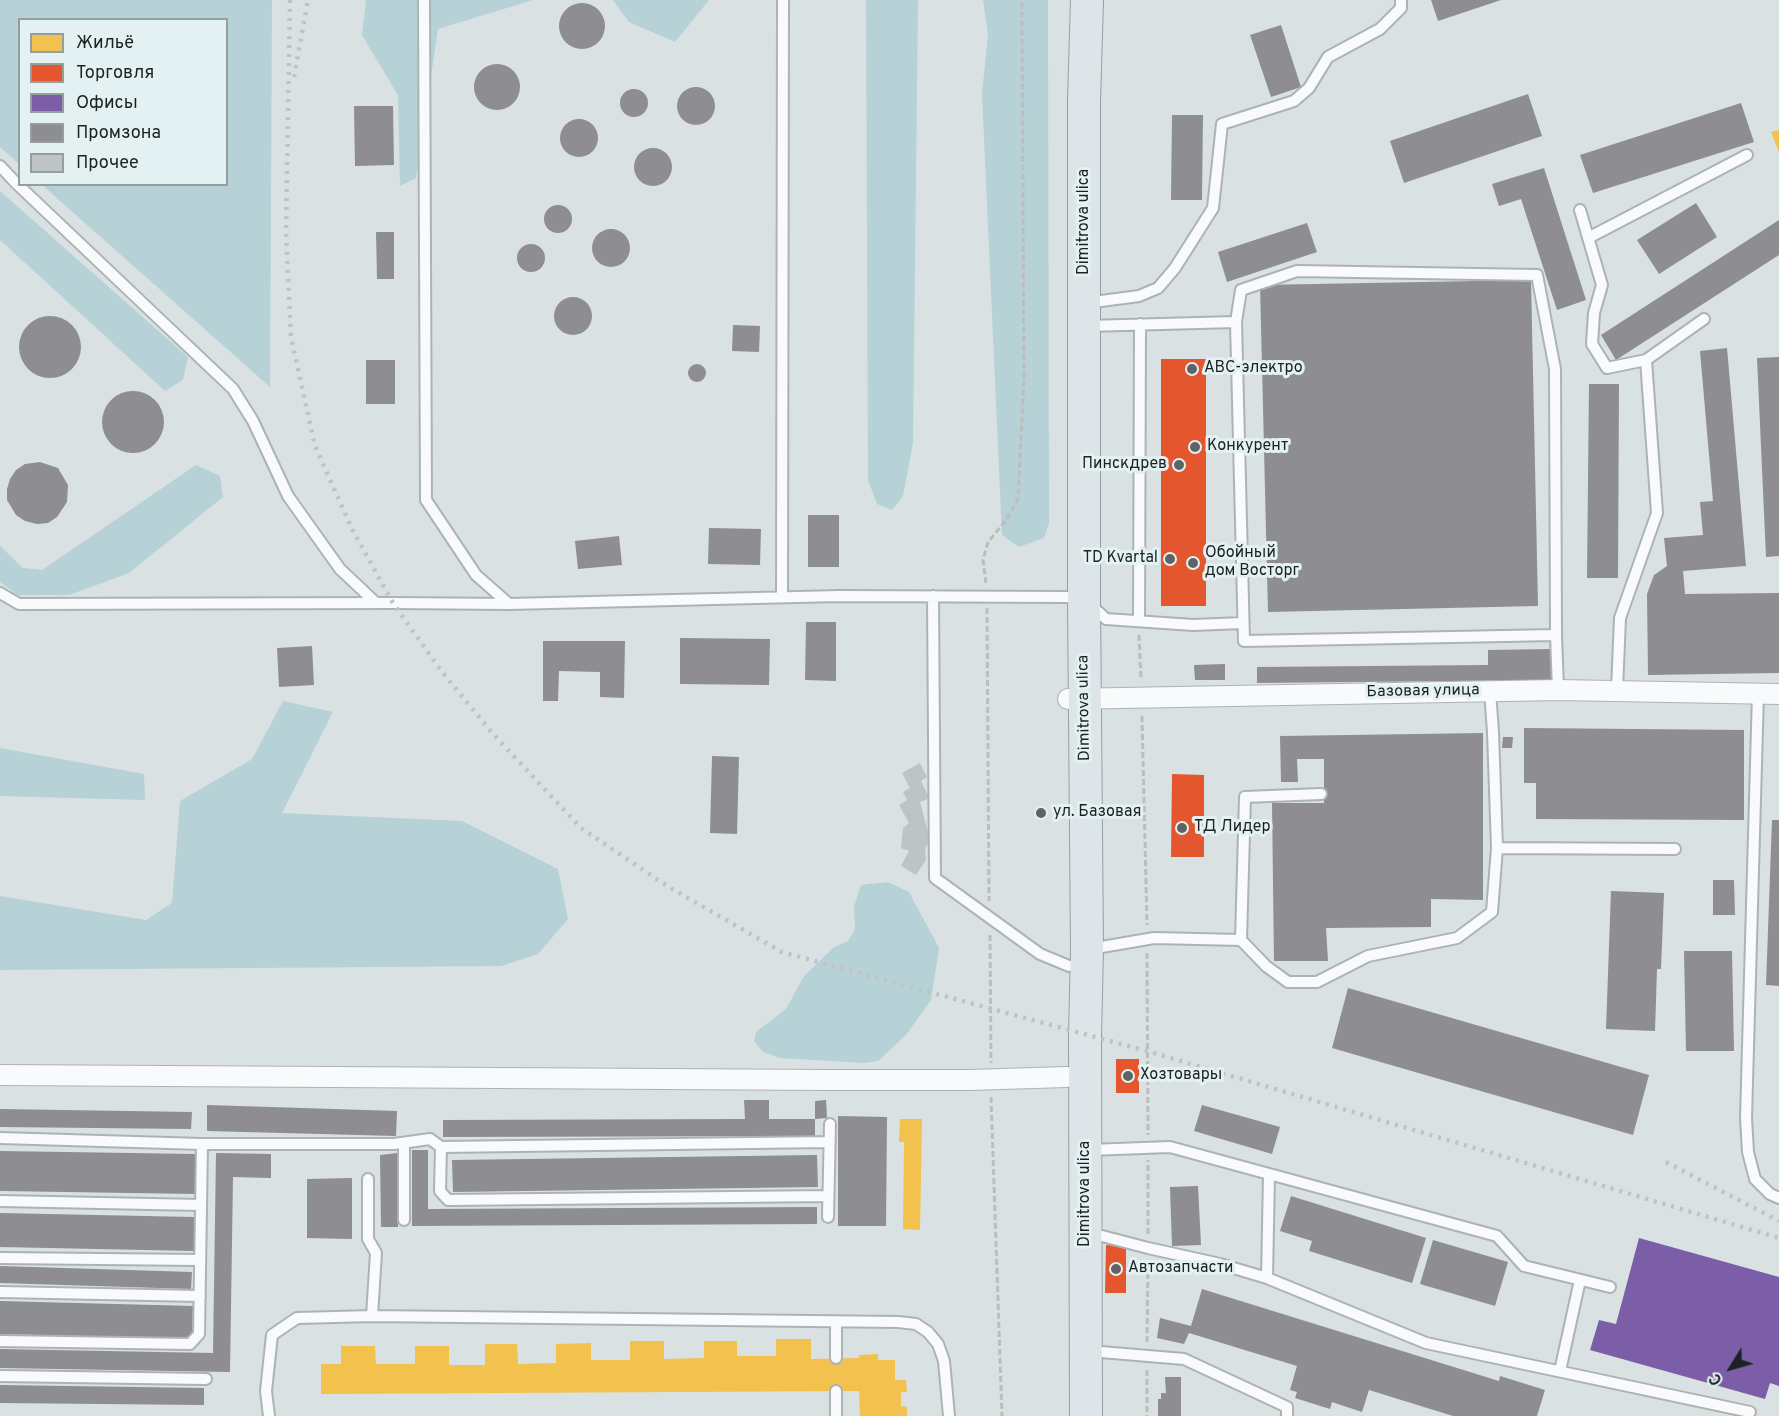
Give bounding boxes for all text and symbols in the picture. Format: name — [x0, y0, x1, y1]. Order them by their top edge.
legend — [18, 18, 228, 186]
text: Жильё — [76, 32, 134, 55]
text: Торговля — [76, 62, 154, 85]
text: Офисы — [76, 92, 138, 115]
text: Промзона — [76, 122, 161, 145]
text: Прочее — [76, 152, 139, 175]
street label: Dimitrova ulica — [1075, 169, 1095, 275]
place label: АВС-электро — [1204, 359, 1303, 379]
marker: АВС-электро — [1185, 362, 1199, 376]
place label: Конкурент — [1207, 437, 1288, 457]
marker: Конкурент — [1188, 440, 1202, 454]
place label: Пинскдрев — [1082, 455, 1167, 475]
marker: Пинскдрев — [1172, 458, 1186, 472]
place label: Обойный дом Восторг — [1205, 544, 1299, 582]
place label: TD Kvartal — [1083, 549, 1158, 569]
marker: TD Kvartal — [1163, 552, 1177, 566]
marker: Обойный дом Восторг — [1186, 556, 1200, 570]
street label: Dimitrova ulica — [1074, 655, 1096, 761]
street label: Базовая улица — [1366, 681, 1480, 703]
place label: ул. Базовая — [1053, 803, 1142, 823]
marker: ул. Базовая — [1034, 806, 1048, 820]
place label: ТД Лидер — [1194, 818, 1271, 838]
marker: ТД Лидер — [1175, 821, 1189, 835]
place label: Хозтовары — [1140, 1066, 1222, 1086]
marker: Хозтовары — [1121, 1069, 1135, 1083]
street label: Dimitrova ulica — [1076, 1141, 1096, 1247]
place label: Автозапчасти — [1128, 1259, 1233, 1279]
marker: Автозапчасти — [1109, 1262, 1123, 1276]
north arrow — [1701, 1338, 1761, 1398]
text: С — [1706, 1369, 1728, 1389]

